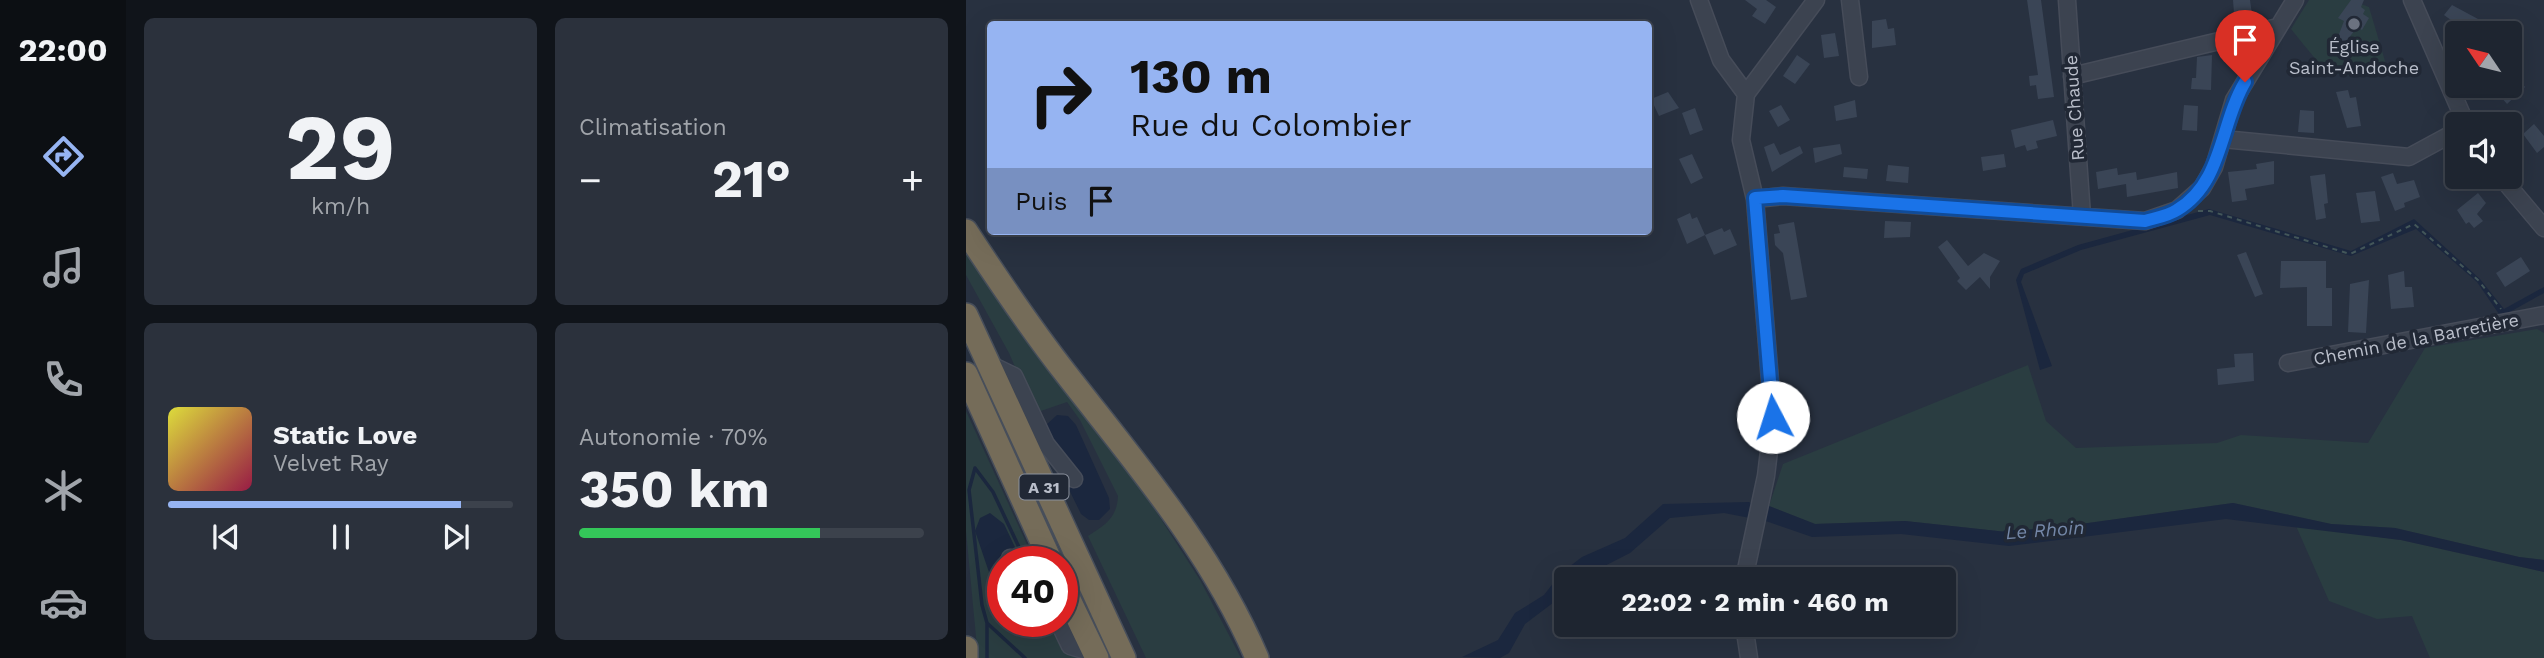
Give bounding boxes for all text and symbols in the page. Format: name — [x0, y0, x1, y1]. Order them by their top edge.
pin — [2215, 10, 2275, 82]
marker: Église Saint-Andoche — [2346, 16, 2362, 32]
icon: arrive — [2226, 21, 2264, 59]
north arrow — [2445, 21, 2522, 98]
map controls — [2445, 21, 2522, 189]
text: 22:00 — [18, 31, 108, 69]
place label: Église Saint-Andoche — [2289, 36, 2419, 78]
text: 130 m — [1130, 47, 1272, 105]
icon: right — [1015, 49, 1106, 140]
street label: Rue Chaude — [2060, 54, 2088, 162]
text: 29 — [285, 94, 396, 201]
text: Rue du Colombier — [1130, 106, 1412, 144]
button: sound — [2445, 112, 2522, 189]
text: Climatisation — [579, 114, 727, 141]
icon: directions — [39, 132, 88, 181]
text: 21° — [712, 149, 791, 210]
text: − — [579, 158, 602, 202]
text: + — [901, 158, 924, 202]
icon: arrive — [1082, 182, 1120, 220]
text: Puis — [1015, 186, 1068, 216]
text: km/h — [311, 193, 370, 220]
icon: music — [39, 243, 88, 292]
street label: Chemin de la Barretière — [2311, 309, 2521, 369]
icon: phone — [39, 355, 88, 404]
position arrow — [1736, 380, 1810, 454]
text: Static Love — [273, 420, 417, 450]
text: Autonomie · 70% — [579, 424, 767, 451]
text: Velvet Ray — [273, 450, 389, 477]
text: 350 km — [579, 459, 770, 520]
icon: climate — [39, 466, 88, 515]
road number: A 31 — [1020, 474, 1068, 500]
water label: Le Rhoin — [2005, 516, 2085, 544]
icon: previous — [207, 518, 245, 556]
icon: pause — [322, 518, 360, 556]
icon: next — [437, 518, 475, 556]
speed limit sign: 40 — [987, 546, 1078, 637]
icon: car — [39, 578, 88, 627]
text: 22:02 · 2 min · 460 m — [1621, 587, 1889, 617]

